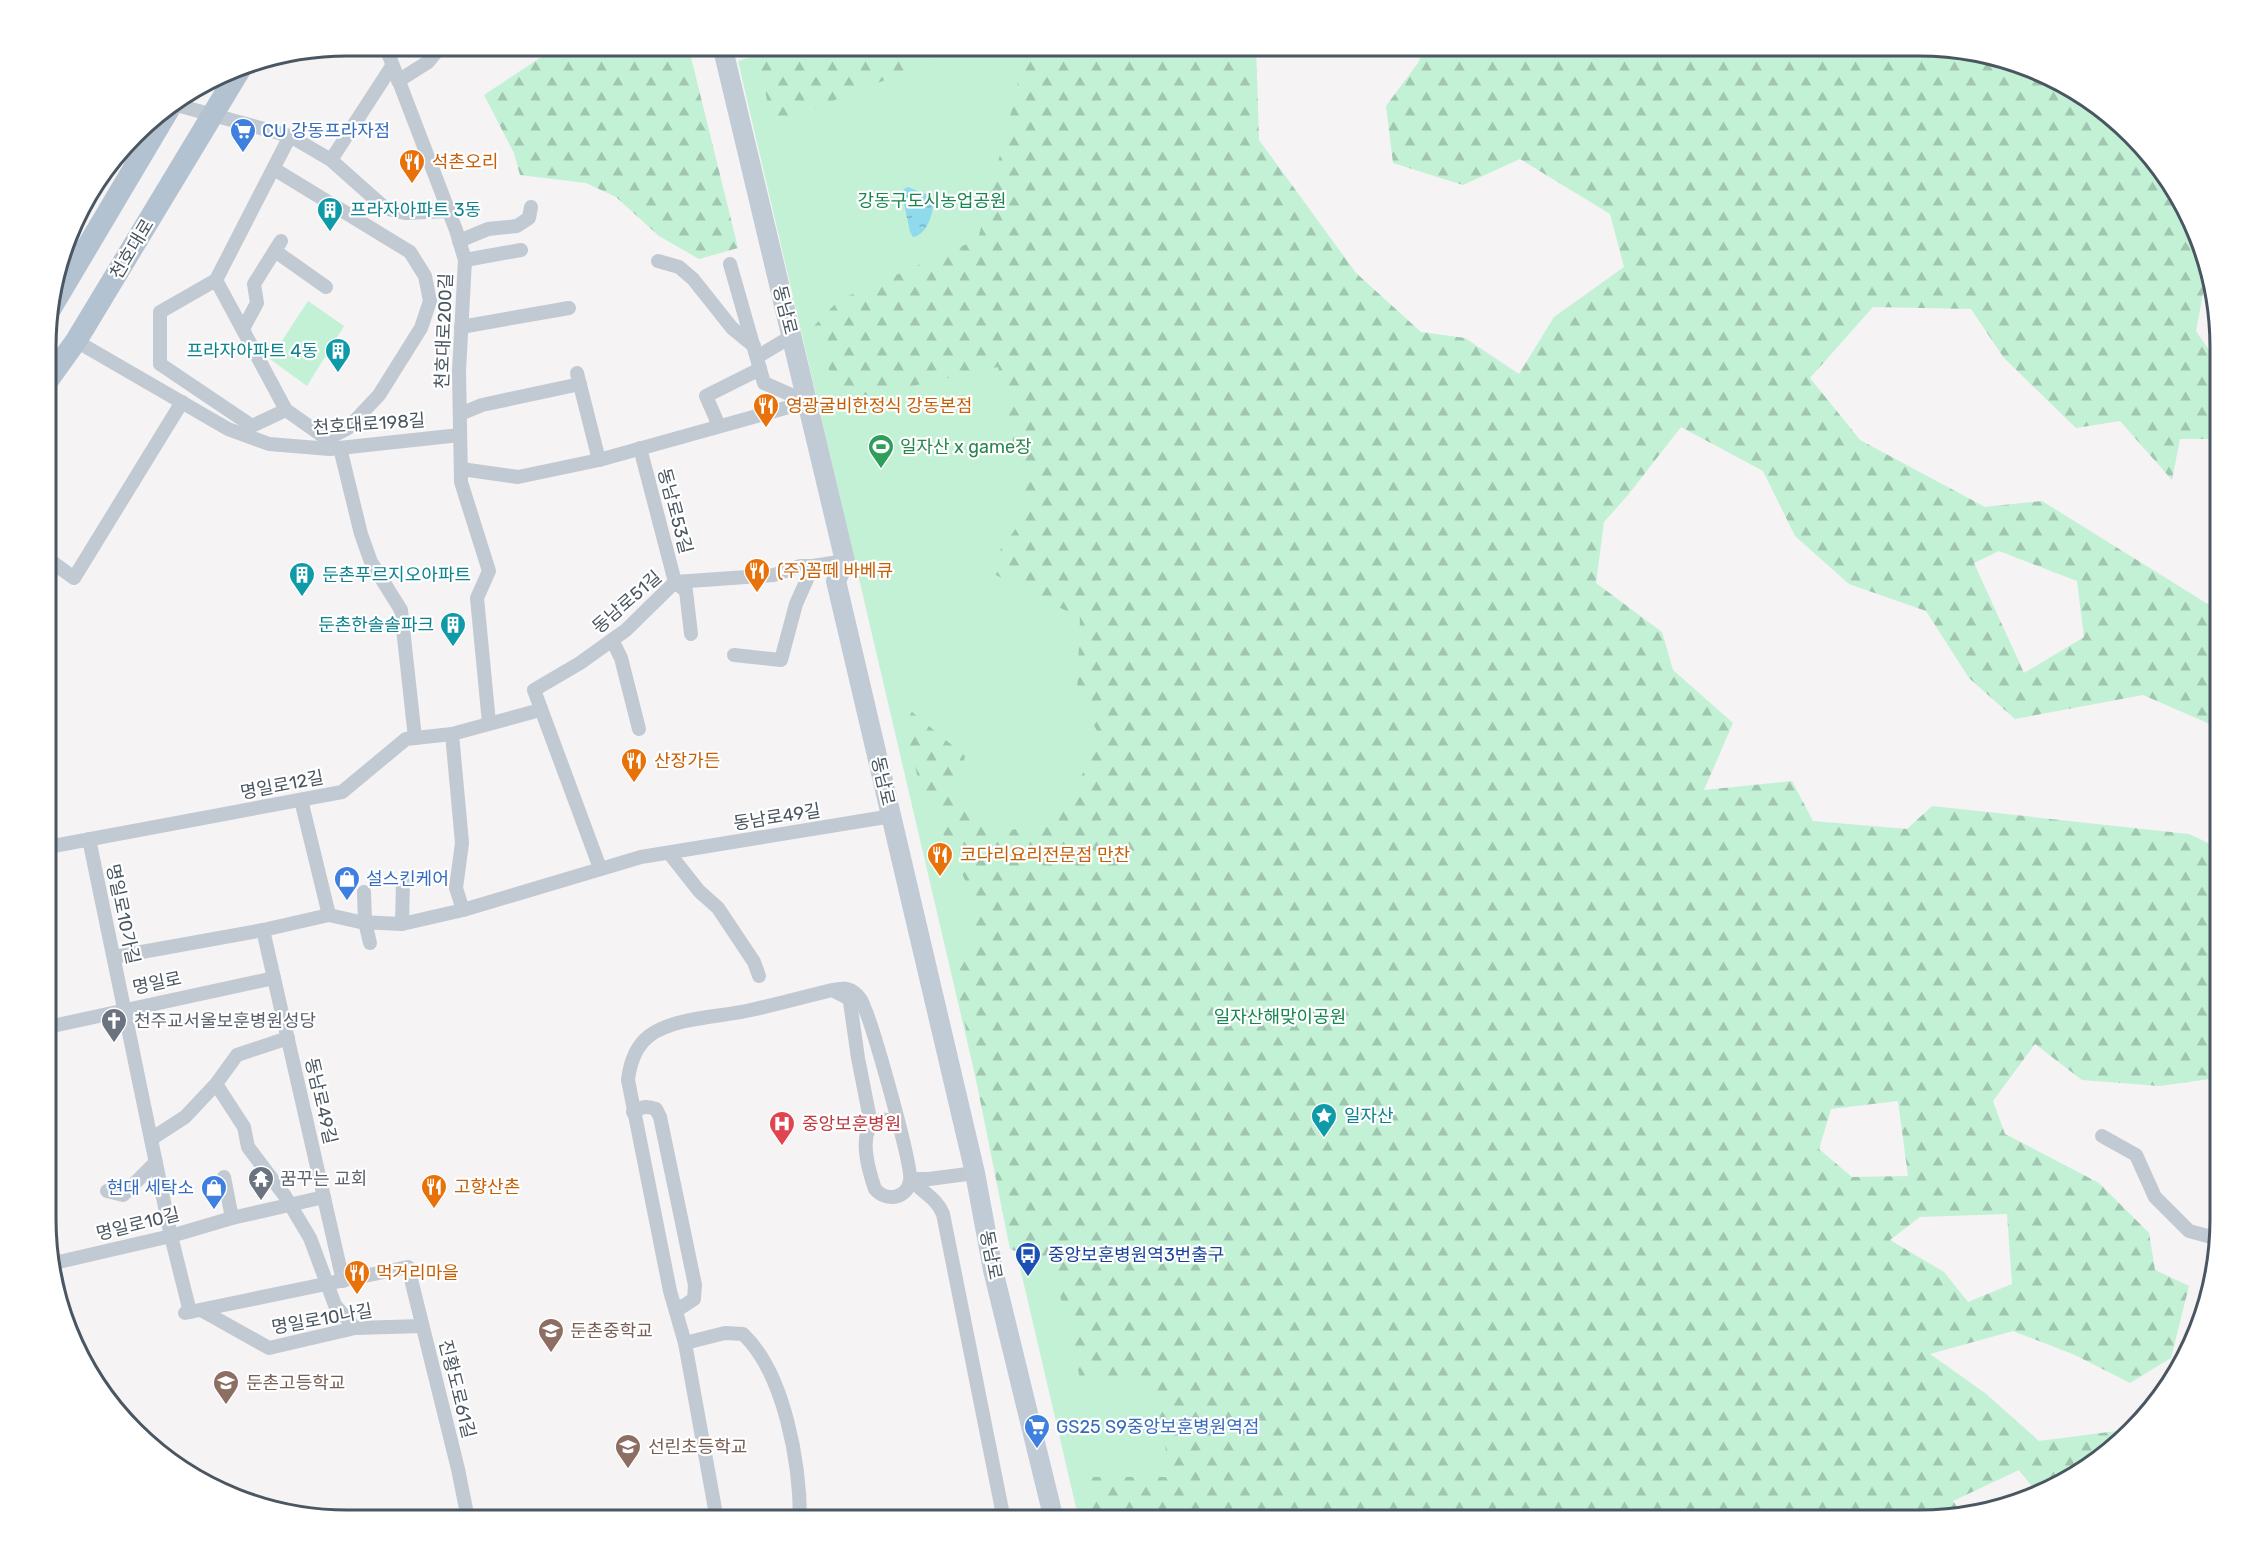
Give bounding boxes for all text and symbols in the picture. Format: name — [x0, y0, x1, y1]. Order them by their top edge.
supermarket icon: CU 강동프라자점 — [228, 116, 258, 154]
place label: CU 강동프라자점 — [262, 120, 390, 142]
restaurant icon: 석촌오리 — [397, 147, 427, 185]
place label: 석촌오리 — [432, 151, 498, 173]
park label: 강동구도시농업공원 — [857, 190, 1007, 212]
building icon: 프라자아파트 3동 — [315, 195, 345, 233]
place label: 프라자아파트 3동 — [350, 199, 481, 221]
street label: 천호대로 — [106, 215, 158, 283]
street label: 천호대로200길 — [431, 273, 457, 389]
street label: 동남로 — [768, 283, 802, 337]
building icon: 프라자아파트 4동 — [323, 336, 353, 374]
place label: 프라자아파트 4동 — [186, 340, 318, 362]
restaurant icon: 영광굴비한정식 강동본점 — [751, 391, 781, 429]
place label: 영광굴비한정식 강동본점 — [786, 395, 973, 417]
street label: 천호대로198길 — [312, 409, 426, 439]
sports icon: 일자산 x game장 — [866, 432, 896, 470]
place label: 일자산 x game장 — [900, 436, 1032, 458]
street label: 동남로53길 — [653, 466, 697, 556]
restaurant icon: (주)꼼떼 바베큐 — [742, 556, 772, 594]
building icon: 둔촌푸르지오아파트 — [287, 560, 317, 598]
place label: (주)꼼떼 바베큐 — [777, 560, 893, 582]
place label: 둔촌푸르지오아파트 — [322, 564, 471, 586]
street label: 동남로51길 — [588, 566, 666, 638]
building icon: 둔촌한솔솔파크 — [438, 610, 468, 648]
place label: 둔촌한솔솔파크 — [318, 614, 434, 636]
restaurant icon: 산장가든 — [619, 746, 649, 784]
place label: 산장가든 — [654, 750, 720, 772]
street label: 동남로 — [867, 754, 899, 808]
street label: 명일로12길 — [238, 766, 326, 804]
street label: 동남로49길 — [732, 799, 822, 835]
restaurant icon: 코다리요리전문점 만찬 — [925, 840, 955, 878]
place label: 코다리요리전문점 만찬 — [960, 844, 1130, 866]
street label: 명일로10가길 — [102, 862, 144, 966]
shop icon: 설스킨케어 — [332, 864, 362, 902]
place label: 설스킨케어 — [366, 868, 449, 890]
street label: 명일로 — [130, 967, 184, 999]
church icon: 천주교서울보훈병원성당 — [99, 1006, 129, 1044]
park label: 일자산해맞이공원 — [1214, 1006, 1346, 1028]
place label: 천주교서울보훈병원성당 — [134, 1010, 316, 1032]
street label: 동남로49길 — [300, 1056, 342, 1146]
place icon: 일자산 — [1309, 1101, 1339, 1139]
place label: 일자산 — [1344, 1105, 1394, 1127]
hospital icon: 중앙보훈병원 — [767, 1109, 797, 1147]
place label: 중앙보훈병원 — [802, 1113, 901, 1135]
temple icon: 꿈꾸는 교회 — [246, 1164, 276, 1202]
place label: 꿈꾸는 교회 — [280, 1168, 367, 1190]
restaurant icon: 고향산촌 — [419, 1172, 449, 1210]
shop icon: 현대 세탁소 — [199, 1173, 229, 1211]
place label: 고향산촌 — [454, 1176, 520, 1198]
place label: 현대 세탁소 — [107, 1177, 194, 1199]
street label: 명일로10길 — [94, 1203, 182, 1245]
street label: 동남로 — [975, 1229, 1007, 1281]
bus stop icon: 중앙보훈병원역3번출구 — [1013, 1240, 1043, 1278]
place label: 중앙보훈병원역3번출구 — [1048, 1244, 1224, 1266]
restaurant icon: 먹거리마을 — [342, 1258, 372, 1296]
place label: 먹거리마을 — [376, 1262, 459, 1284]
street label: 명일로10나길 — [270, 1299, 374, 1339]
school or university icon: 둔촌중학교 — [536, 1316, 566, 1354]
place label: 둔촌중학교 — [570, 1320, 653, 1342]
street label: 진황도로61길 — [434, 1337, 480, 1441]
school or university icon: 둔촌고등학교 — [211, 1368, 241, 1406]
place label: 둔촌고등학교 — [246, 1372, 345, 1394]
supermarket icon: GS25 S9중앙보훈병원역점 — [1022, 1412, 1052, 1450]
place label: GS25 S9중앙보훈병원역점 — [1056, 1416, 1259, 1438]
school or university icon: 선린초등학교 — [613, 1432, 643, 1470]
place label: 선린초등학교 — [648, 1436, 747, 1458]

